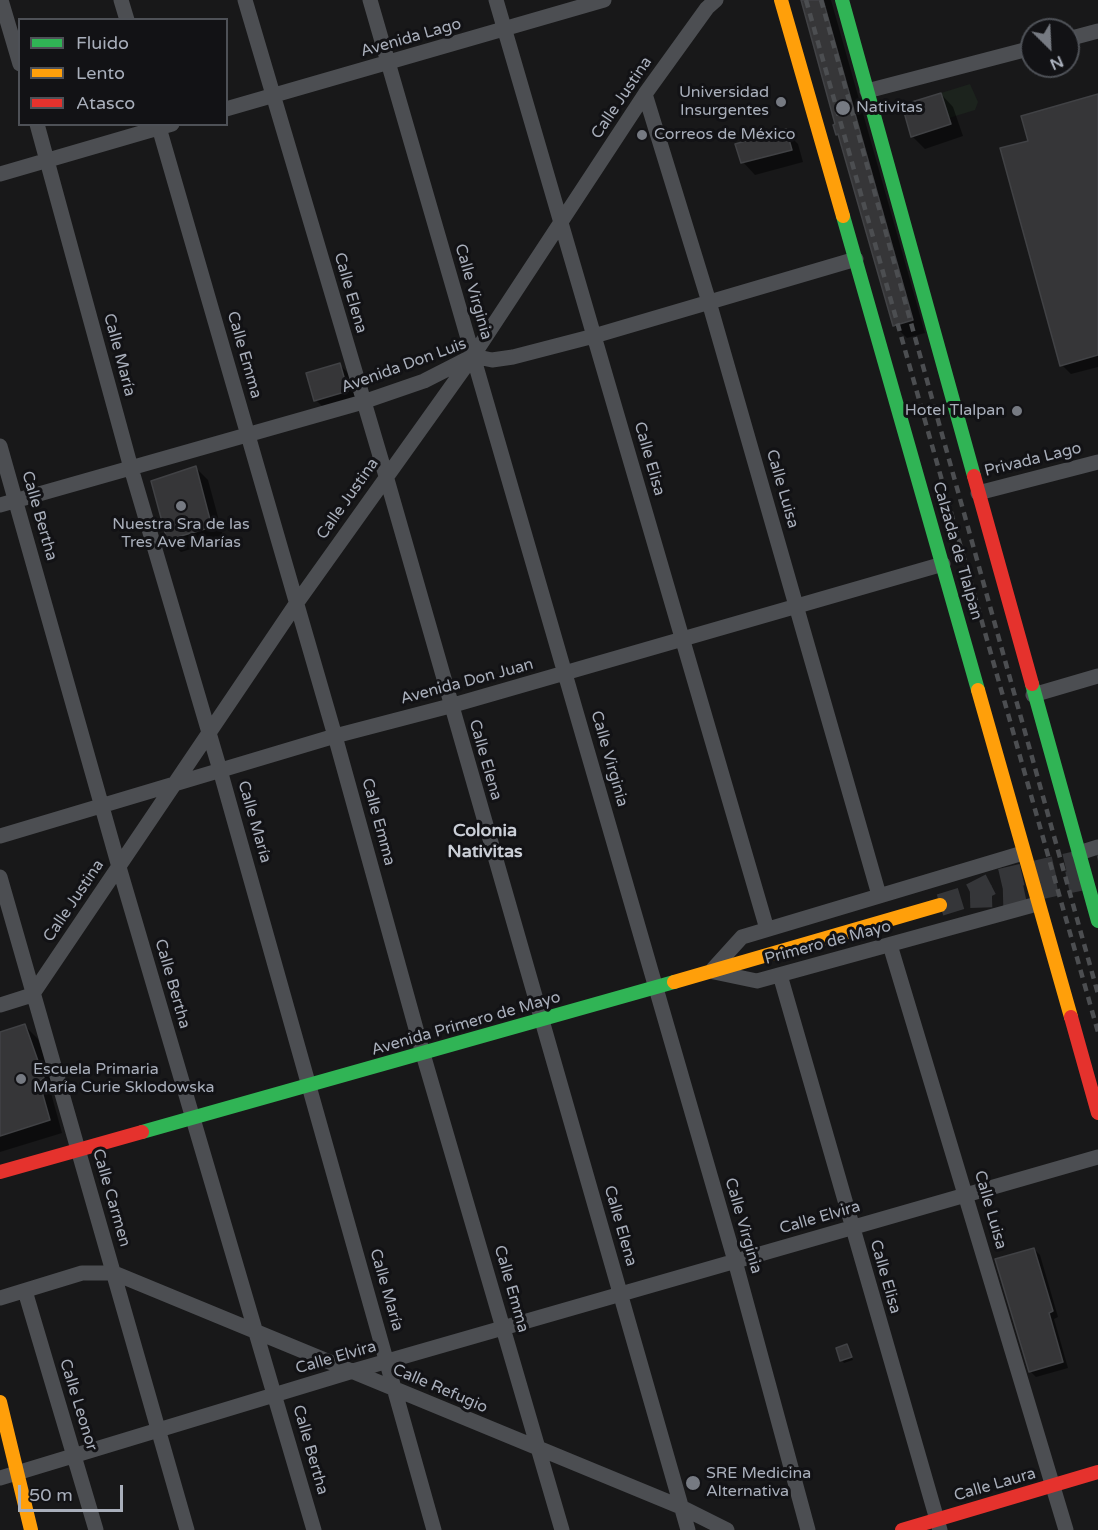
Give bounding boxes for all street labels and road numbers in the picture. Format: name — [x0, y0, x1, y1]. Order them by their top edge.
street label: Avenida Lago — [358, 14, 464, 62]
street label: Calle Justina — [587, 53, 657, 143]
street label: Calle Virginia — [450, 242, 496, 342]
street label: Calle Elena — [329, 250, 371, 336]
street label: Calle Emma — [222, 309, 266, 401]
street label: Calle María — [99, 312, 139, 398]
street label: Avenida Don Luis — [339, 334, 469, 398]
street label: Calle Elisa — [629, 420, 669, 498]
street label: Privada Lago — [982, 439, 1084, 481]
street label: Calle Luisa — [762, 447, 802, 531]
street label: Calle Justina — [313, 455, 383, 543]
street label: Calle Bertha — [17, 469, 61, 563]
street label: Calzada de Tlalpan — [928, 480, 986, 622]
street label: Avenida Don Juan — [398, 655, 536, 709]
street label: Calle Virginia — [586, 709, 632, 809]
street label: Calle Elena — [464, 717, 506, 803]
street label: Calle Emma — [357, 776, 399, 868]
street label: Calle María — [233, 779, 275, 865]
street label: Calle Justina — [39, 856, 109, 946]
street label: Primero de Mayo — [763, 917, 893, 969]
street label: Calle Bertha — [150, 937, 194, 1031]
street label: Avenida Primero de Mayo — [369, 988, 563, 1060]
street label: Calle Carmen — [88, 1147, 134, 1249]
street label: Calle Luisa — [970, 1168, 1010, 1252]
street label: Calle Virginia — [720, 1176, 766, 1276]
street label: Calle Elena — [599, 1183, 641, 1269]
street label: Calle Elvira — [777, 1197, 863, 1239]
street label: Calle Elisa — [865, 1238, 905, 1316]
street label: Calle Emma — [489, 1243, 533, 1335]
street label: Calle María — [365, 1247, 407, 1333]
street label: Calle Elvira — [293, 1337, 379, 1379]
street label: Calle Leonor — [55, 1357, 101, 1453]
street label: Calle Refugio — [390, 1360, 490, 1418]
street label: Calle Bertha — [288, 1403, 332, 1497]
street label: Calle Laura — [952, 1464, 1038, 1506]

